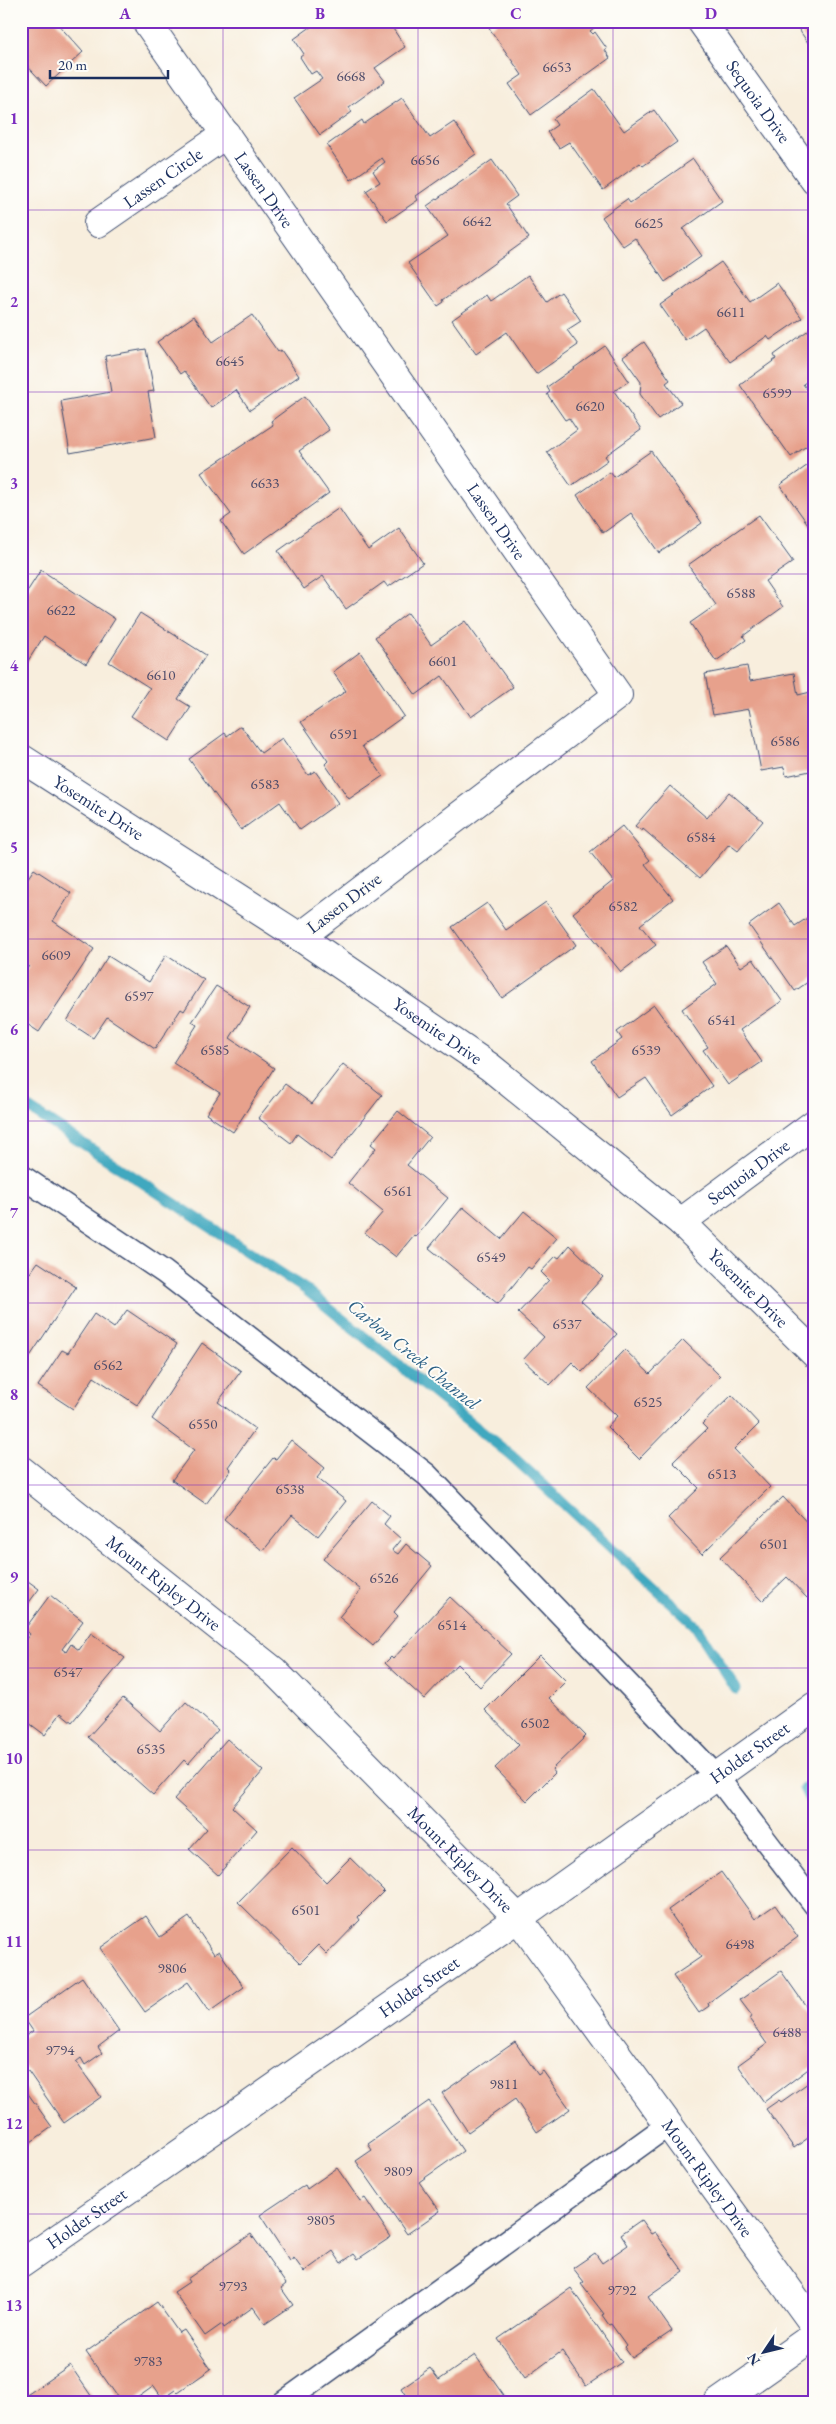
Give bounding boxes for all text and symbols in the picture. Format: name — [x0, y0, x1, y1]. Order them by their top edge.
text: A — [118, 3, 131, 24]
text: B — [315, 3, 325, 24]
text: C — [510, 3, 522, 24]
text: D — [705, 3, 717, 24]
scale bar — [50, 48, 168, 80]
text: 20 m — [58, 55, 87, 74]
street label: Sequoia Drive — [721, 55, 796, 147]
house number: 6653 — [543, 57, 571, 76]
house number: 6668 — [337, 66, 365, 85]
text: 1 — [10, 108, 18, 129]
street label: Lassen Circle — [118, 142, 207, 213]
street label: Lassen Drive — [230, 147, 299, 232]
house number: 6656 — [411, 150, 439, 169]
house number: 6642 — [463, 211, 492, 230]
house number: 6625 — [635, 213, 663, 232]
text: 2 — [10, 291, 19, 312]
house number: 6611 — [717, 302, 745, 321]
house number: 6645 — [216, 351, 244, 370]
house number: 6599 — [763, 383, 791, 402]
house number: 6620 — [576, 396, 604, 415]
text: 3 — [10, 473, 18, 494]
house number: 6633 — [251, 473, 279, 492]
street label: Lassen Drive — [462, 479, 532, 564]
house number: 6588 — [727, 583, 755, 602]
house number: 6622 — [47, 600, 76, 619]
house number: 6601 — [429, 651, 457, 670]
text: 4 — [10, 655, 19, 676]
house number: 6610 — [147, 665, 175, 684]
house number: 6591 — [330, 724, 358, 743]
house number: 6586 — [771, 731, 799, 750]
street label: Yosemite Drive — [49, 770, 149, 845]
house number: 6583 — [251, 774, 279, 793]
house number: 6584 — [687, 827, 716, 846]
text: 5 — [10, 837, 18, 858]
street label: Lassen Drive — [302, 867, 386, 938]
house number: 6582 — [609, 896, 638, 915]
house number: 6609 — [42, 945, 70, 964]
house number: 6597 — [125, 986, 154, 1005]
street label: Yosemite Drive — [388, 992, 487, 1069]
house number: 6541 — [708, 1010, 736, 1029]
text: 6 — [10, 1019, 19, 1040]
house number: 6585 — [201, 1040, 229, 1059]
house number: 6539 — [632, 1040, 660, 1059]
street label: Sequoia Drive — [703, 1134, 794, 1210]
house number: 6561 — [384, 1181, 412, 1200]
text: 7 — [10, 1202, 19, 1223]
street label: Yosemite Drive — [704, 1243, 794, 1332]
house number: 6549 — [477, 1247, 505, 1266]
water label: Carbon Creek Channel — [342, 1293, 485, 1416]
house number: 6537 — [553, 1314, 582, 1333]
house number: 6562 — [94, 1355, 123, 1374]
text: 8 — [10, 1384, 18, 1405]
house number: 6525 — [634, 1392, 662, 1411]
house number: 6550 — [189, 1414, 217, 1433]
house number: 6513 — [708, 1464, 736, 1483]
house number: 6538 — [276, 1479, 304, 1498]
street label: Mount Ripley Drive — [102, 1530, 226, 1636]
house number: 6501 — [760, 1534, 788, 1553]
text: 9 — [10, 1566, 19, 1587]
house number: 6526 — [370, 1568, 398, 1587]
house number: 6514 — [438, 1615, 467, 1634]
house number: 6547 — [54, 1662, 83, 1681]
house number: 6502 — [521, 1713, 550, 1732]
street label: Holder Street — [705, 1716, 794, 1789]
house number: 6535 — [137, 1739, 165, 1758]
text: 10 — [6, 1748, 23, 1769]
street label: Mount Ripley Drive — [403, 1801, 518, 1917]
house number: 6501 — [292, 1900, 320, 1919]
text: 11 — [6, 1931, 22, 1952]
house number: 6498 — [726, 1934, 754, 1953]
street label: Holder Street — [374, 1950, 464, 2022]
house number: 9806 — [158, 1958, 186, 1977]
house number: 6488 — [773, 2022, 801, 2041]
house number: 9794 — [46, 2040, 75, 2059]
house number: 9811 — [490, 2074, 518, 2093]
text: 12 — [6, 2113, 23, 2134]
street label: Mount Ripley Drive — [657, 2114, 758, 2241]
house number: 9809 — [384, 2161, 412, 2180]
street label: Holder Street — [42, 2182, 131, 2254]
house number: 9805 — [307, 2210, 335, 2229]
house number: 9793 — [219, 2276, 247, 2295]
house number: 9792 — [608, 2280, 637, 2299]
text: 13 — [6, 2295, 22, 2316]
north arrow — [738, 2326, 788, 2376]
text: N — [742, 2349, 764, 2369]
house number: 9783 — [134, 2351, 162, 2370]

